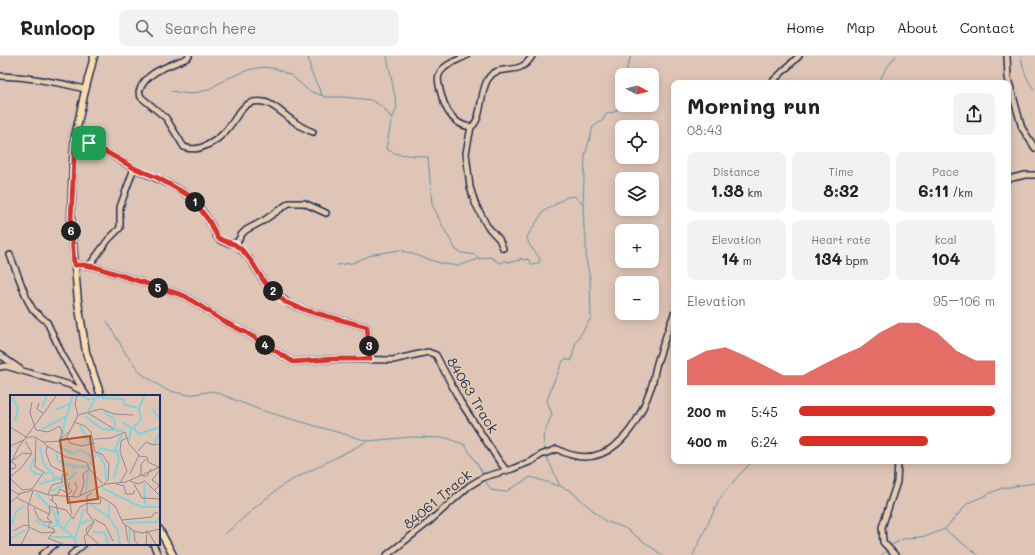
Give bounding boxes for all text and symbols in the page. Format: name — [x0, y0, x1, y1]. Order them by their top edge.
search box — [119, 10, 399, 46]
text: Runloop — [20, 15, 95, 40]
icon: search — [133, 17, 155, 39]
text: Search here — [165, 18, 256, 38]
text: Home — [786, 18, 824, 37]
text: Map — [846, 18, 875, 37]
text: About — [897, 18, 938, 37]
text: Contact — [960, 18, 1015, 37]
north arrow — [615, 68, 659, 112]
map controls — [615, 68, 659, 320]
text: Morning run — [687, 91, 820, 120]
button: share — [953, 93, 995, 135]
button: locate — [615, 120, 659, 164]
text: 08:43 — [687, 121, 722, 138]
pin — [72, 126, 106, 160]
icon: arrive — [78, 132, 100, 154]
text: Distance — [713, 164, 760, 179]
text: Time — [828, 164, 854, 179]
text: Pace — [932, 164, 959, 179]
button: layers — [615, 172, 659, 216]
text: 1.38 — [711, 179, 744, 201]
text: 8:32 — [823, 179, 859, 201]
text: 6:11 — [918, 179, 949, 201]
text: km — [744, 185, 762, 200]
text: /km — [949, 185, 973, 200]
pin: 1 — [185, 192, 205, 212]
text: 1 — [193, 194, 197, 209]
pin: 6 — [61, 221, 81, 241]
text: 6 — [68, 223, 74, 238]
button: + — [615, 224, 659, 268]
text: Elevation — [712, 232, 761, 247]
text: Heart rate — [811, 232, 871, 247]
text: kcal — [935, 232, 957, 247]
text: 14 — [721, 247, 739, 269]
text: 134 — [814, 247, 842, 269]
text: 104 — [931, 247, 960, 269]
text: m — [739, 253, 752, 268]
text: bpm — [842, 253, 868, 268]
button: − — [615, 276, 659, 320]
pin: 5 — [148, 278, 168, 298]
text: 5 — [155, 280, 161, 295]
pin: 2 — [263, 281, 283, 301]
text: 2 — [270, 283, 276, 298]
text: Elevation — [687, 292, 745, 309]
text: 95–106 m — [933, 292, 995, 309]
pin: 4 — [255, 335, 275, 355]
pin: 3 — [359, 336, 379, 356]
text: 4 — [262, 337, 268, 352]
text: 3 — [366, 338, 372, 353]
street label: 84063 Track — [443, 353, 503, 437]
inset map — [10, 395, 160, 545]
text: 200 m — [687, 403, 726, 420]
text: 5:45 — [751, 403, 778, 420]
text: 400 m — [687, 433, 727, 450]
text: 6:24 — [751, 433, 778, 450]
street label: 84061 Track — [399, 465, 475, 533]

